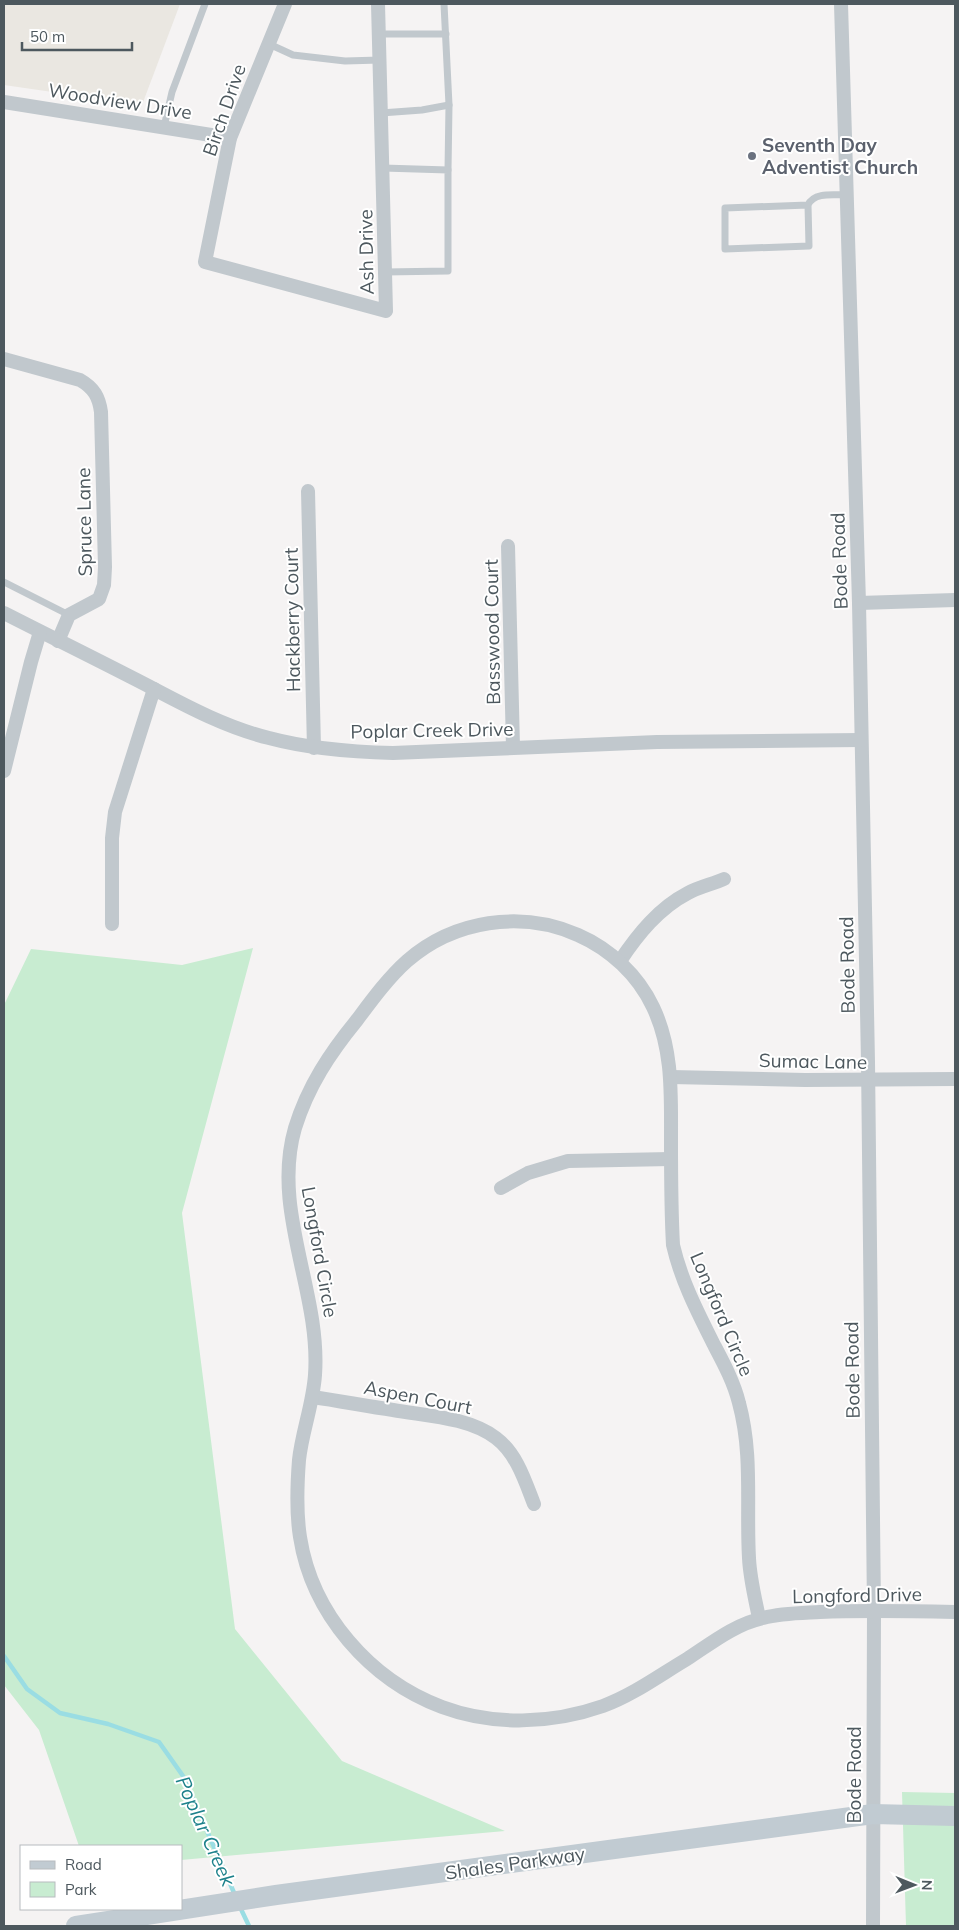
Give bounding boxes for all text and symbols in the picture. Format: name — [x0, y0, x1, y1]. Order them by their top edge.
scale bar — [22, 20, 132, 52]
text: 50 m — [30, 27, 65, 46]
street label: Birch Drive — [197, 61, 251, 159]
street label: Woodview Drive — [46, 78, 194, 124]
place label: Seventh Day Adventist Church — [762, 133, 918, 179]
marker: Seventh Day Adventist Church — [746, 150, 758, 162]
street label: Ash Drive — [353, 209, 379, 295]
street label: Spruce Lane — [71, 467, 97, 577]
street label: Bode Road — [825, 512, 853, 610]
street label: Hackberry Court — [279, 547, 305, 692]
street label: Basswood Court — [479, 559, 505, 705]
street label: Poplar Creek Drive — [350, 717, 514, 743]
street label: Bode Road — [834, 916, 860, 1014]
street label: Sumac Lane — [759, 1048, 867, 1074]
street label: Longford Circle — [297, 1185, 343, 1319]
street label: Longford Circle — [685, 1248, 759, 1380]
street label: Bode Road — [839, 1321, 865, 1419]
street label: Aspen Court — [362, 1375, 474, 1419]
street label: Longford Drive — [792, 1582, 922, 1608]
street label: Bode Road — [842, 1726, 866, 1824]
water label: Poplar Creek — [171, 1772, 242, 1891]
street label: Shales Parkway — [444, 1841, 586, 1885]
legend — [20, 1845, 182, 1910]
text: Road — [65, 1855, 102, 1874]
north arrow — [889, 1860, 939, 1910]
text: Park — [65, 1880, 97, 1899]
text: N — [918, 1880, 936, 1891]

